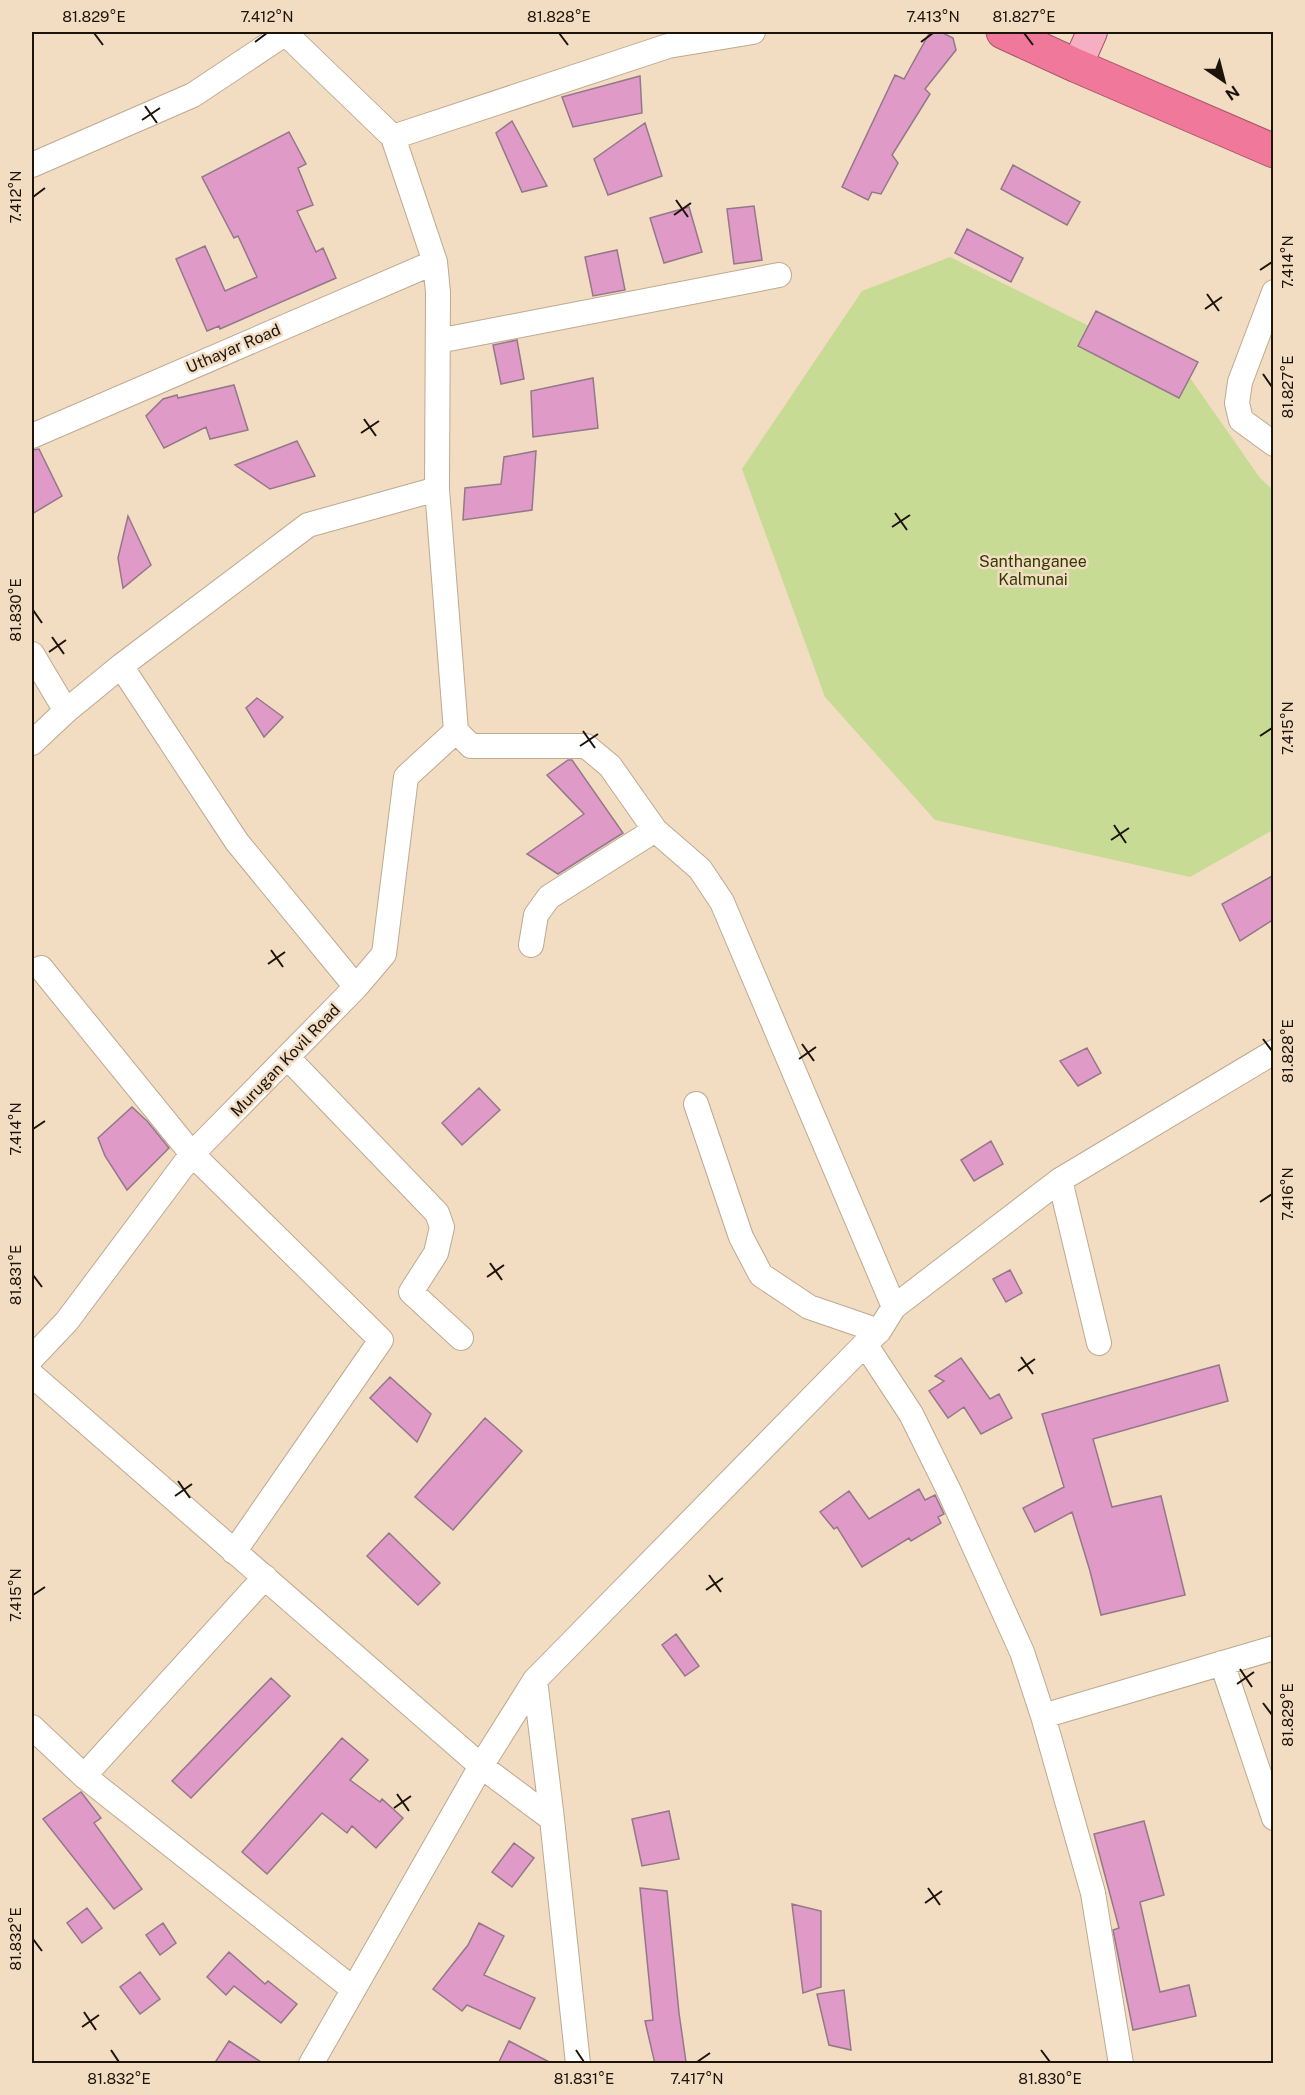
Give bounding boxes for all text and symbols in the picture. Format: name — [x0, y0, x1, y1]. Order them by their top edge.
text: 81.829°E — [62, 8, 126, 25]
text: 7.412°N — [240, 8, 294, 25]
text: 81.828°E — [527, 8, 591, 25]
text: 7.413°N — [906, 8, 960, 25]
text: 81.827°E — [992, 8, 1056, 25]
north arrow — [1194, 51, 1254, 111]
text: N — [1222, 82, 1243, 104]
text: 7.412°N — [7, 170, 24, 224]
text: 7.414°N — [1279, 235, 1296, 289]
street label: Uthayar Road — [183, 320, 283, 377]
text: 81.827°E — [1279, 355, 1296, 419]
park label: Santhanganee Kalmunai — [979, 552, 1087, 589]
text: 81.830°E — [7, 578, 24, 642]
text: 7.415°N — [1279, 701, 1296, 755]
street label: Murugan Kovil Road — [227, 1000, 344, 1120]
text: 81.828°E — [1279, 1019, 1296, 1083]
text: 7.414°N — [7, 1102, 24, 1156]
text: 7.416°N — [1279, 1167, 1296, 1221]
text: 81.831°E — [7, 1245, 24, 1305]
text: 7.415°N — [7, 1568, 24, 1622]
text: 81.829°E — [1279, 1683, 1296, 1747]
text: 81.832°E — [7, 1907, 24, 1971]
text: 81.832°E — [87, 2070, 151, 2087]
text: 81.831°E — [554, 2070, 614, 2087]
text: 7.417°N — [670, 2070, 724, 2087]
text: 81.830°E — [1018, 2070, 1082, 2087]

